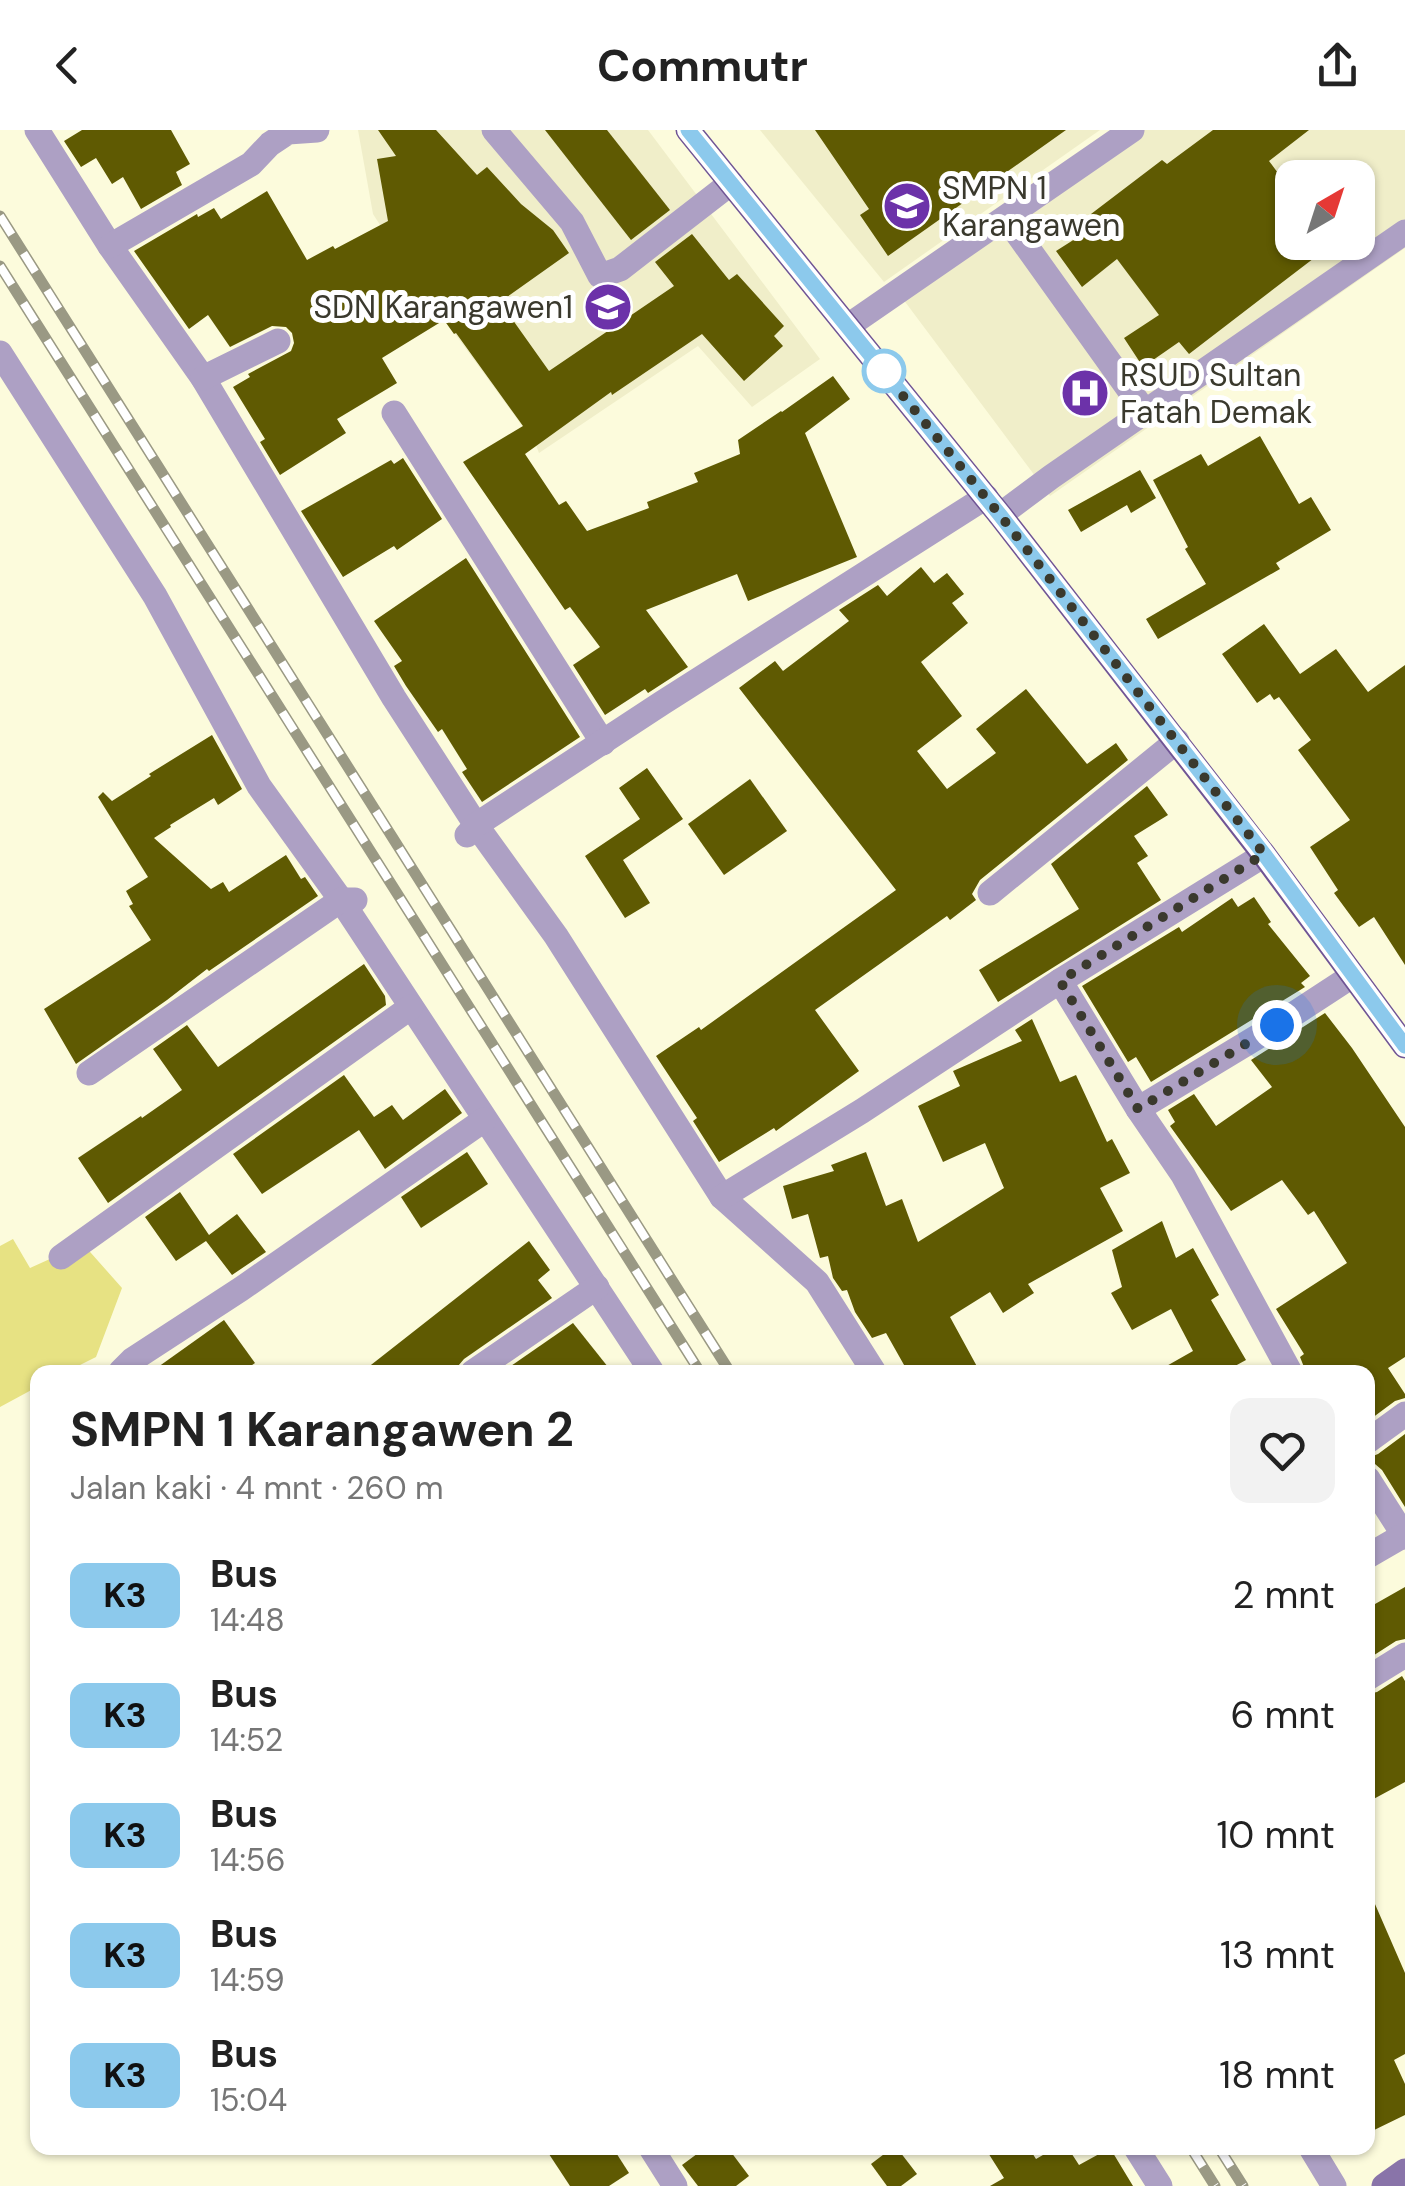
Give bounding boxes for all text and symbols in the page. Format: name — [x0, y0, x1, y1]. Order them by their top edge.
text: Commutr — [597, 36, 808, 95]
icon: back — [40, 38, 95, 93]
icon: share — [1310, 38, 1365, 93]
north arrow — [1275, 160, 1375, 260]
map controls — [1275, 160, 1375, 260]
place label: SMPN 1 Karangawen — [942, 167, 1120, 246]
school or university icon: SMPN 1 Karangawen — [881, 180, 933, 232]
school or university icon: SDN Karangawen1 — [582, 281, 634, 333]
place label: SDN Karangawen1 — [314, 286, 573, 328]
unlabelled marker — [863, 350, 905, 392]
place label: RSUD Sultan Fatah Demak — [1120, 354, 1312, 433]
hospital icon: RSUD Sultan Fatah Demak — [1059, 367, 1111, 419]
your location — [1252, 1000, 1302, 1050]
text: SMPN 1 Karangawen 2 — [70, 1398, 574, 1461]
button: heart — [1230, 1398, 1335, 1503]
text: Jalan kaki · 4 mnt · 260 m — [70, 1467, 444, 1509]
text: Bus — [210, 1549, 278, 1599]
text: 2 mnt — [1232, 1570, 1335, 1620]
text: K3 — [103, 1572, 147, 1618]
text: 14:48 — [210, 1599, 285, 1641]
text: Bus — [210, 1669, 278, 1719]
text: 6 mnt — [1230, 1690, 1335, 1740]
text: K3 — [103, 1692, 147, 1738]
text: 14:52 — [210, 1719, 283, 1761]
text: Bus — [210, 1789, 278, 1839]
text: 10 mnt — [1216, 1810, 1335, 1860]
text: K3 — [103, 1812, 147, 1858]
text: 14:56 — [210, 1839, 286, 1881]
text: Bus — [210, 1909, 278, 1959]
text: 13 mnt — [1220, 1930, 1335, 1980]
text: K3 — [103, 1932, 147, 1978]
text: 14:59 — [210, 1959, 285, 2001]
text: Bus — [210, 2029, 278, 2079]
text: 18 mnt — [1219, 2050, 1335, 2100]
text: K3 — [103, 2052, 147, 2098]
text: 15:04 — [210, 2079, 287, 2121]

